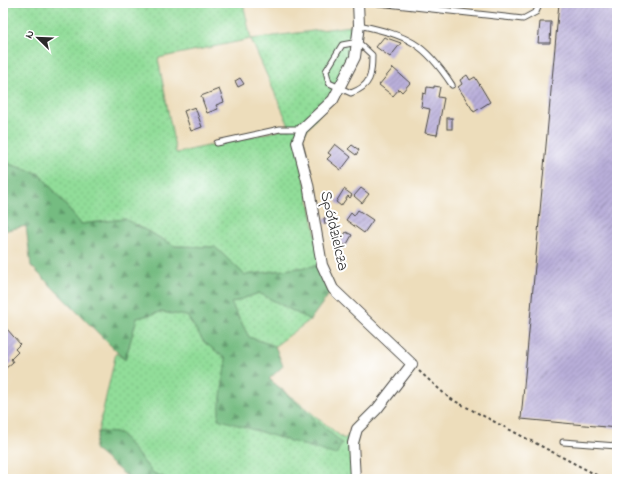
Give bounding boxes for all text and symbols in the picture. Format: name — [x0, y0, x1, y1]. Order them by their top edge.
north arrow — [18, 18, 58, 58]
text: N — [21, 28, 39, 41]
street label: Spółdzielcza — [313, 189, 355, 273]

